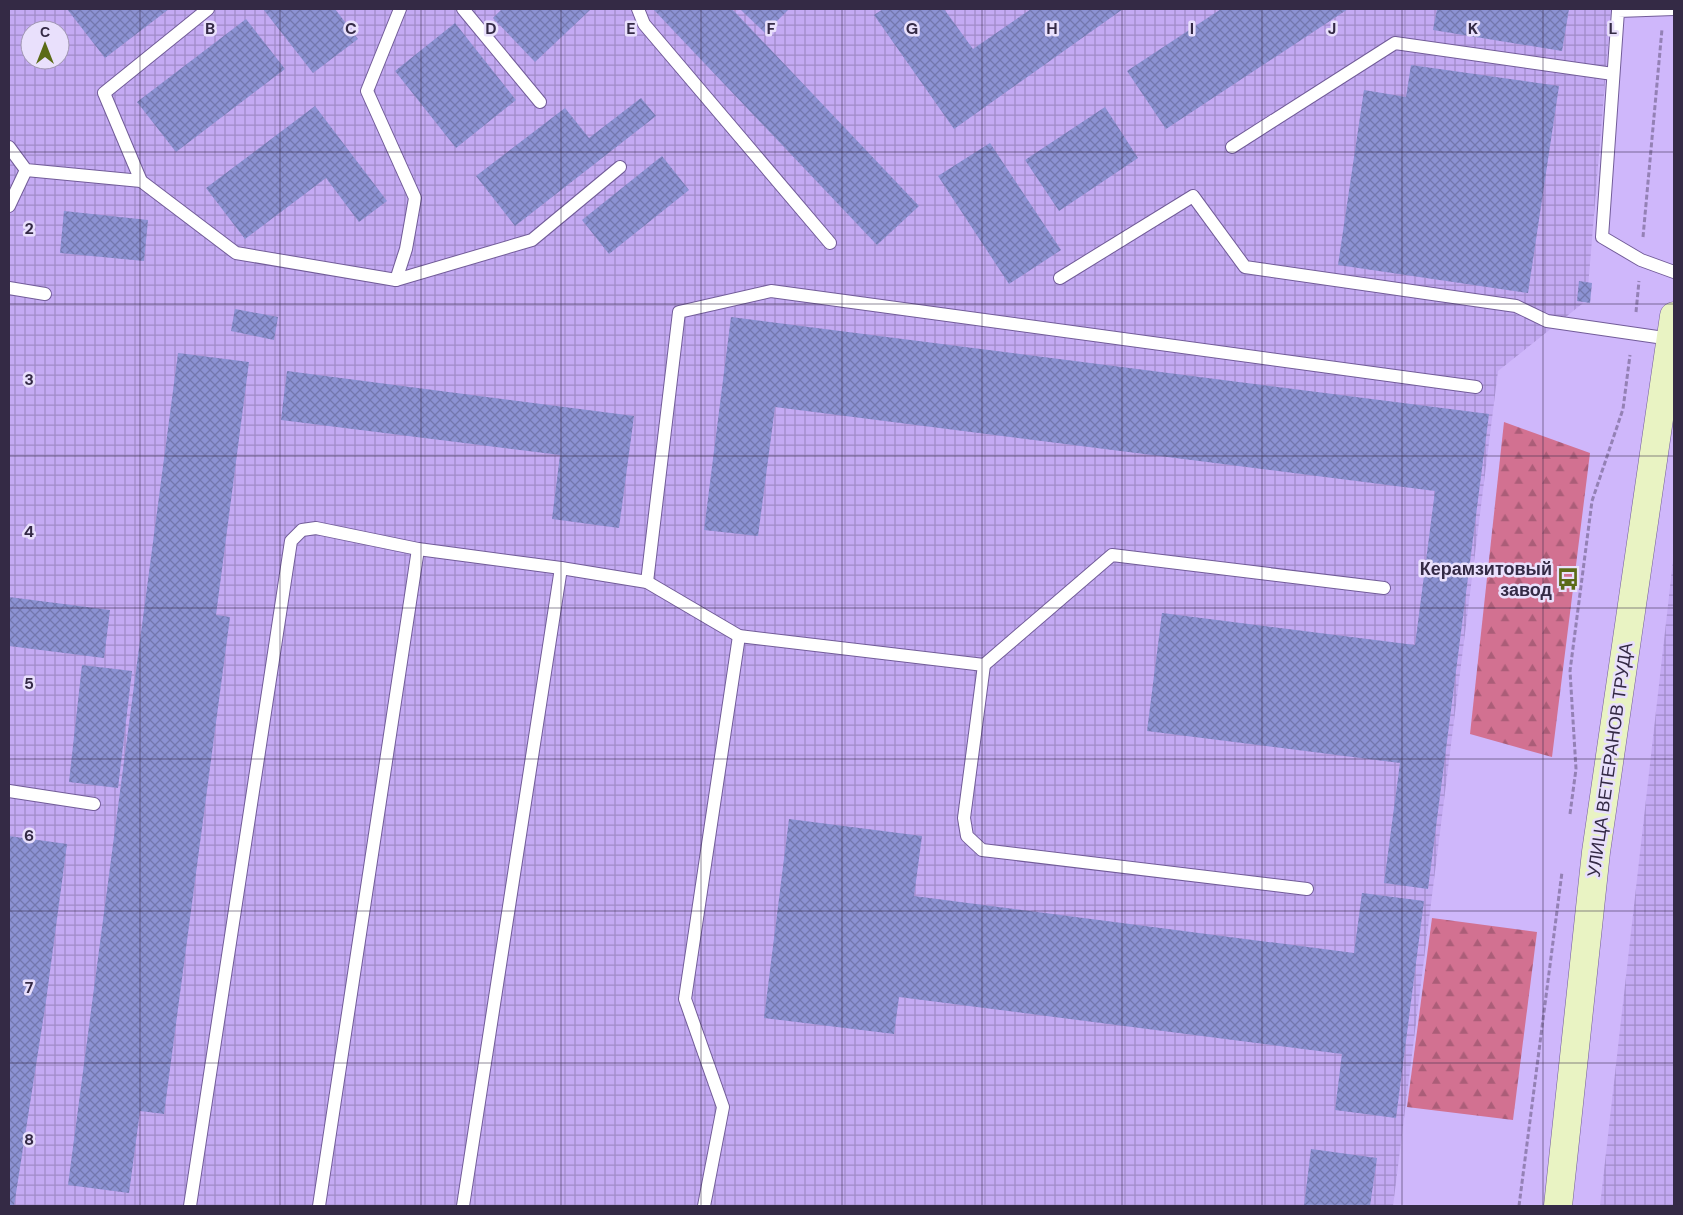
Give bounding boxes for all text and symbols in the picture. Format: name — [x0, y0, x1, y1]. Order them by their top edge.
text: B — [205, 18, 215, 39]
text: C — [345, 18, 357, 39]
text: D — [485, 18, 497, 39]
text: E — [626, 18, 636, 39]
text: F — [767, 18, 776, 39]
text: G — [906, 18, 918, 39]
text: H — [1046, 18, 1058, 39]
text: I — [1190, 18, 1194, 39]
text: J — [1328, 18, 1336, 39]
text: K — [1468, 18, 1479, 39]
text: L — [1609, 18, 1618, 39]
north arrow — [20, 20, 70, 70]
text: С — [40, 23, 50, 41]
text: 2 — [24, 218, 34, 239]
text: 3 — [24, 369, 34, 390]
text: 4 — [24, 521, 34, 542]
place label: Керамзитовый завод — [1420, 557, 1553, 602]
bus stop icon: Керамзитовый завод — [1555, 566, 1581, 592]
street label: УЛИЦА ВЕТЕРАНОВ ТРУДА — [1582, 641, 1638, 879]
text: 5 — [24, 673, 34, 694]
text: 6 — [24, 825, 34, 846]
text: 7 — [25, 977, 34, 998]
text: 8 — [24, 1129, 34, 1150]

